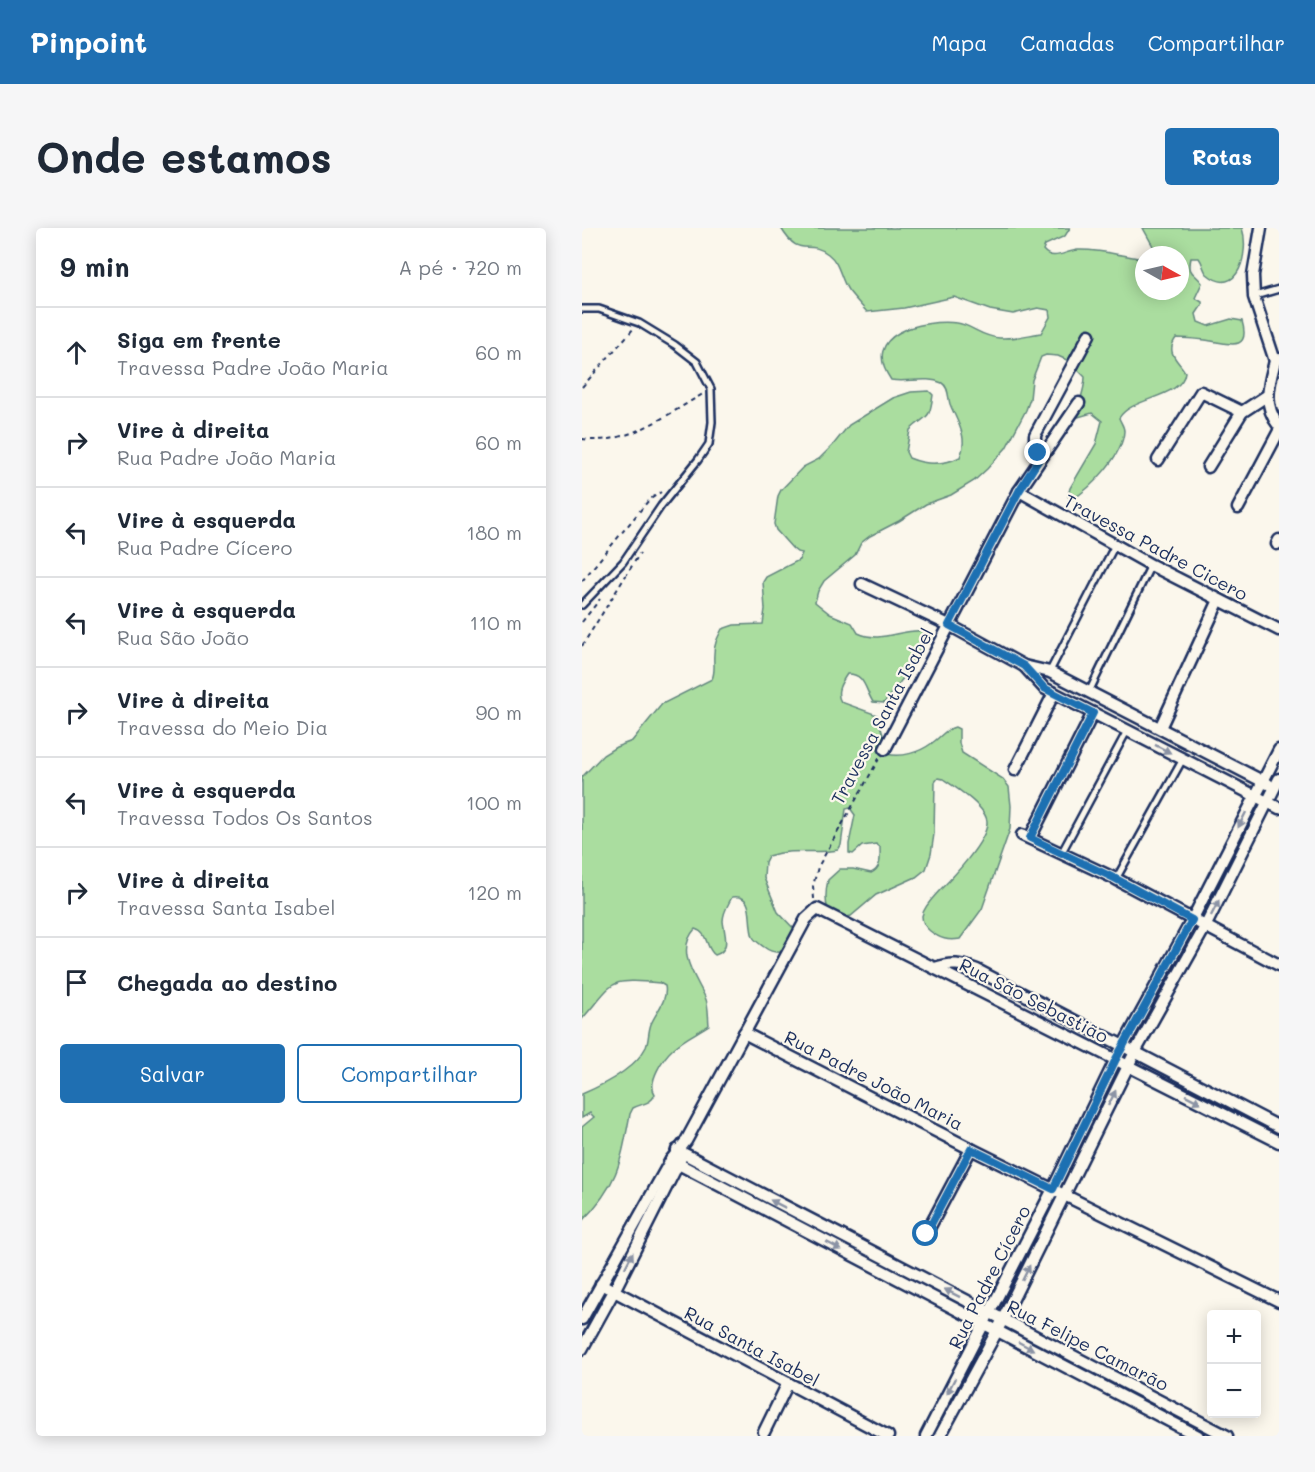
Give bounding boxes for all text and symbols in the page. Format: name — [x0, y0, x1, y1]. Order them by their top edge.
text: Pinpoint — [30, 24, 147, 60]
text: Mapa — [931, 29, 987, 56]
text: Camadas — [1020, 29, 1115, 56]
text: Compartilhar — [1148, 29, 1285, 56]
button: Rotas — [1165, 128, 1279, 185]
text: Onde estamos — [36, 129, 332, 184]
north arrow — [1135, 246, 1189, 300]
text: 9 min — [60, 250, 129, 284]
text: A pé · 720 m — [399, 254, 522, 280]
text: Siga em frente — [117, 325, 281, 354]
icon: ahead — [60, 336, 93, 369]
text: 60 m — [475, 339, 522, 365]
text: Travessa Padre João Maria — [117, 354, 389, 380]
text: Vire à direita — [117, 415, 270, 444]
icon: right — [60, 426, 93, 459]
text: 60 m — [475, 429, 522, 455]
route end — [1024, 439, 1050, 465]
text: Rua Padre João Maria — [117, 444, 336, 470]
street label: Travessa Padre Cicero — [1060, 488, 1252, 606]
text: Vire à esquerda — [117, 505, 296, 534]
icon: left — [60, 516, 93, 549]
text: 180 m — [466, 519, 522, 545]
text: Rua Padre Cícero — [117, 534, 292, 560]
text: Vire à esquerda — [117, 595, 296, 624]
icon: left — [60, 606, 93, 639]
text: 110 m — [469, 609, 522, 635]
text: Rua São João — [117, 624, 249, 650]
street label: Travessa Santa Isabel — [825, 624, 939, 808]
text: Vire à direita — [117, 685, 270, 714]
icon: right — [60, 696, 93, 729]
text: 90 m — [476, 699, 522, 725]
text: Travessa do Meio Dia — [117, 714, 328, 740]
one-way arrow — [1154, 744, 1171, 754]
text: Vire à esquerda — [117, 775, 296, 804]
icon: left — [60, 786, 93, 819]
text: 100 m — [466, 789, 522, 815]
text: Travessa Todos Os Santos — [117, 804, 373, 830]
one-way arrow — [1237, 812, 1247, 829]
text: Vire à direita — [117, 865, 270, 894]
icon: right — [60, 876, 93, 909]
text: 120 m — [467, 879, 522, 905]
text: Travessa Santa Isabel — [117, 894, 335, 920]
one-way arrow — [1209, 899, 1219, 917]
street label: Rua São Sebastião — [955, 952, 1113, 1048]
icon: arrive — [60, 966, 93, 999]
text: Chegada ao destino — [117, 968, 337, 997]
street label: Rua Padre João Maria — [781, 1024, 967, 1136]
button: Salvar — [60, 1044, 285, 1103]
button: Compartilhar — [297, 1044, 522, 1103]
one-way arrow — [1108, 1090, 1117, 1107]
one-way arrow — [1185, 1094, 1202, 1104]
one-way arrow — [770, 1199, 787, 1209]
street label: Rua Padre Cícero — [942, 1201, 1036, 1353]
route start — [912, 1220, 938, 1246]
one-way arrow — [826, 1241, 843, 1251]
one-way arrow — [625, 1252, 634, 1269]
one-way arrow — [1021, 1264, 1030, 1281]
one-way arrow — [943, 1288, 960, 1298]
street label: Rua Felipe Camarão — [1003, 1294, 1173, 1396]
street label: Rua Santa Isabel — [680, 1300, 824, 1392]
map controls — [1207, 1310, 1261, 1418]
button: + — [1207, 1310, 1261, 1364]
one-way arrow — [1017, 1341, 1034, 1351]
button: − — [1207, 1364, 1261, 1418]
one-way arrow — [947, 1377, 957, 1395]

